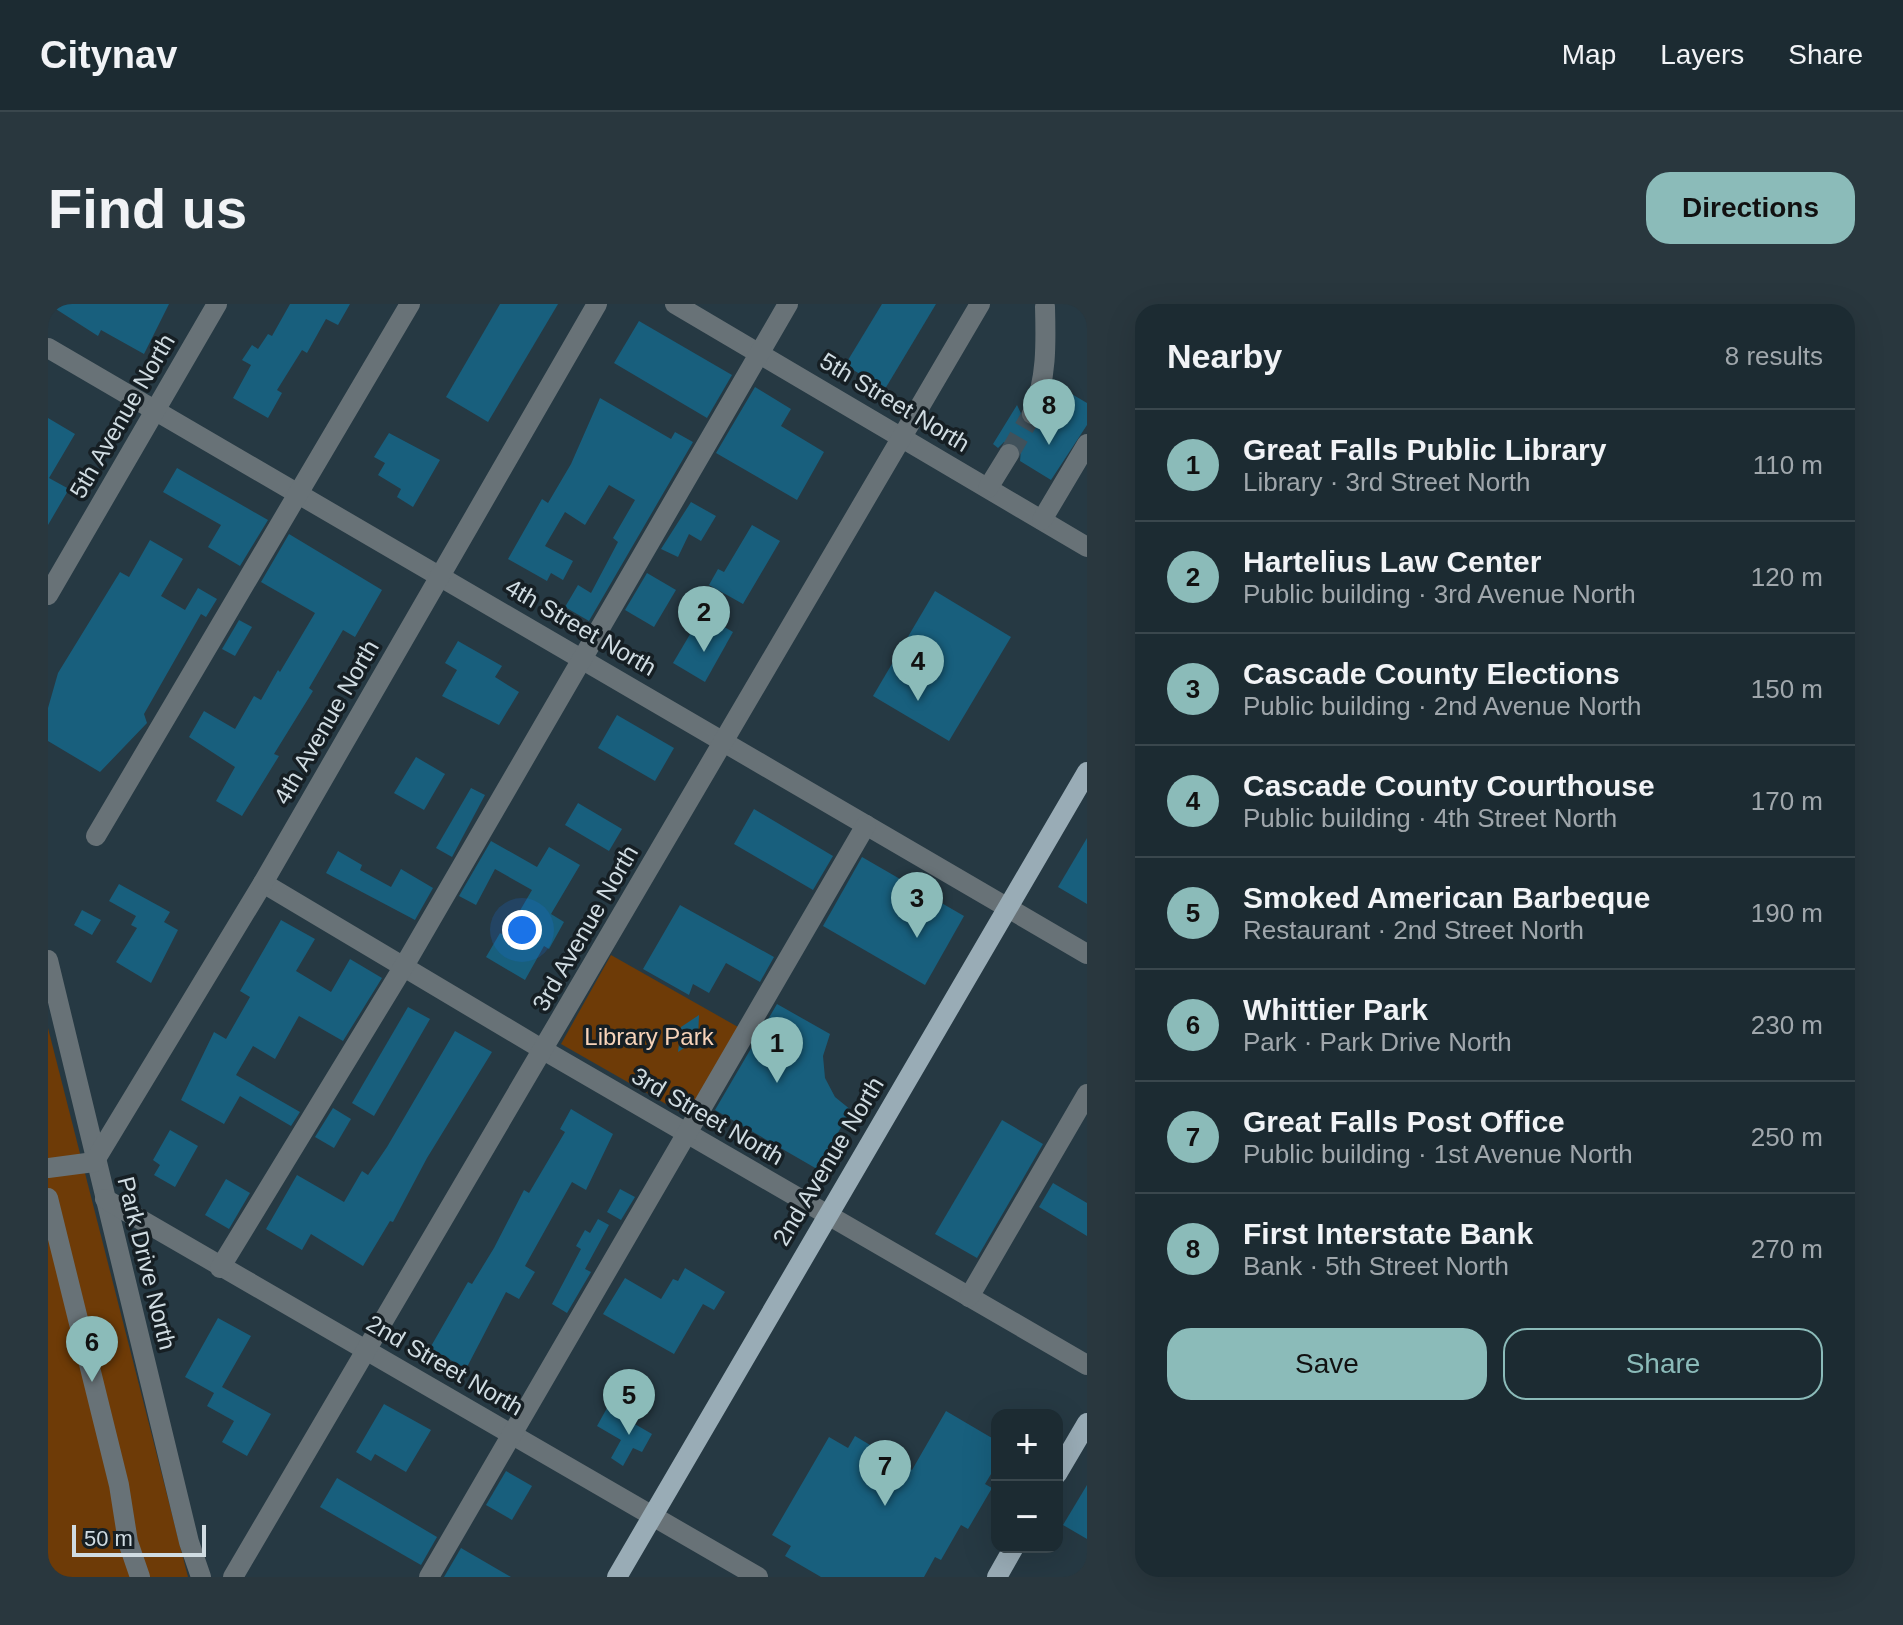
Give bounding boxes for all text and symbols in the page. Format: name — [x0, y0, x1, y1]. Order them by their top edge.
text: Citynav — [40, 34, 177, 76]
text: Map — [1562, 39, 1616, 70]
text: Layers — [1660, 39, 1744, 70]
text: Share — [1788, 39, 1863, 70]
button: Directions — [1646, 172, 1855, 244]
text: Find us — [48, 177, 247, 240]
street label: 5th Avenue North — [64, 329, 180, 503]
text: Nearby — [1167, 337, 1282, 375]
text: 8 results — [1725, 341, 1823, 371]
street label: 5th Street North — [815, 347, 975, 457]
pin: 8 — [1023, 379, 1075, 445]
text: Great Falls Public Library — [1243, 433, 1606, 466]
text: 1 — [1186, 450, 1200, 480]
text: 110 m — [1753, 450, 1823, 480]
text: Library · 3rd Street North — [1243, 467, 1531, 497]
text: Hartelius Law Center — [1243, 545, 1541, 578]
text: 2 — [1186, 562, 1200, 592]
text: 120 m — [1751, 562, 1823, 592]
street label: 4th Street North — [501, 573, 661, 681]
text: Public building · 3rd Avenue North — [1243, 579, 1636, 609]
pin: 2 — [678, 586, 730, 652]
street label: 4th Avenue North — [268, 635, 384, 809]
pin: 4 — [892, 635, 944, 701]
text: Cascade County Elections — [1243, 657, 1620, 690]
text: 3 — [1186, 674, 1200, 704]
text: 150 m — [1751, 674, 1823, 704]
text: Public building · 2nd Avenue North — [1243, 691, 1641, 721]
text: Cascade County Courthouse — [1243, 769, 1655, 802]
text: 4 — [1186, 786, 1200, 816]
text: 170 m — [1751, 786, 1823, 816]
text: Public building · 4th Street North — [1243, 803, 1617, 833]
street label: 3rd Avenue North — [527, 841, 643, 1015]
pin: 3 — [891, 872, 943, 938]
text: Smoked American Barbeque — [1243, 881, 1650, 914]
text: 5 — [1186, 898, 1200, 928]
text: 190 m — [1751, 898, 1823, 928]
your location — [502, 910, 542, 950]
text: Restaurant · 2nd Street North — [1243, 915, 1584, 945]
text: Whittier Park — [1243, 993, 1428, 1026]
text: 6 — [1186, 1010, 1200, 1040]
text: 230 m — [1751, 1010, 1823, 1040]
pin: 1 — [751, 1017, 803, 1083]
park label: Library Park — [584, 1023, 715, 1050]
text: Park · Park Drive North — [1243, 1027, 1512, 1057]
street label: 3rd Street North — [627, 1062, 789, 1170]
street label: 2nd Avenue North — [767, 1072, 889, 1250]
text: Great Falls Post Office — [1243, 1105, 1565, 1138]
text: 7 — [1186, 1122, 1200, 1152]
text: 250 m — [1751, 1122, 1823, 1152]
text: Public building · 1st Avenue North — [1243, 1139, 1633, 1169]
street label: Park Drive North — [112, 1174, 182, 1352]
text: First Interstate Bank — [1243, 1217, 1533, 1250]
text: 8 — [1186, 1234, 1200, 1264]
text: 270 m — [1751, 1234, 1823, 1264]
text: Bank · 5th Street North — [1243, 1251, 1509, 1281]
street label: 2nd Street North — [362, 1309, 528, 1421]
pin: 6 — [66, 1316, 118, 1382]
button: Save — [1167, 1328, 1487, 1400]
button: Share — [1503, 1328, 1823, 1400]
pin: 5 — [603, 1369, 655, 1435]
map controls — [991, 1409, 1063, 1553]
button: + — [991, 1409, 1063, 1481]
pin: 7 — [859, 1440, 911, 1506]
button: − — [991, 1481, 1063, 1553]
scale bar — [72, 1521, 206, 1557]
text: 50 m — [84, 1526, 133, 1551]

